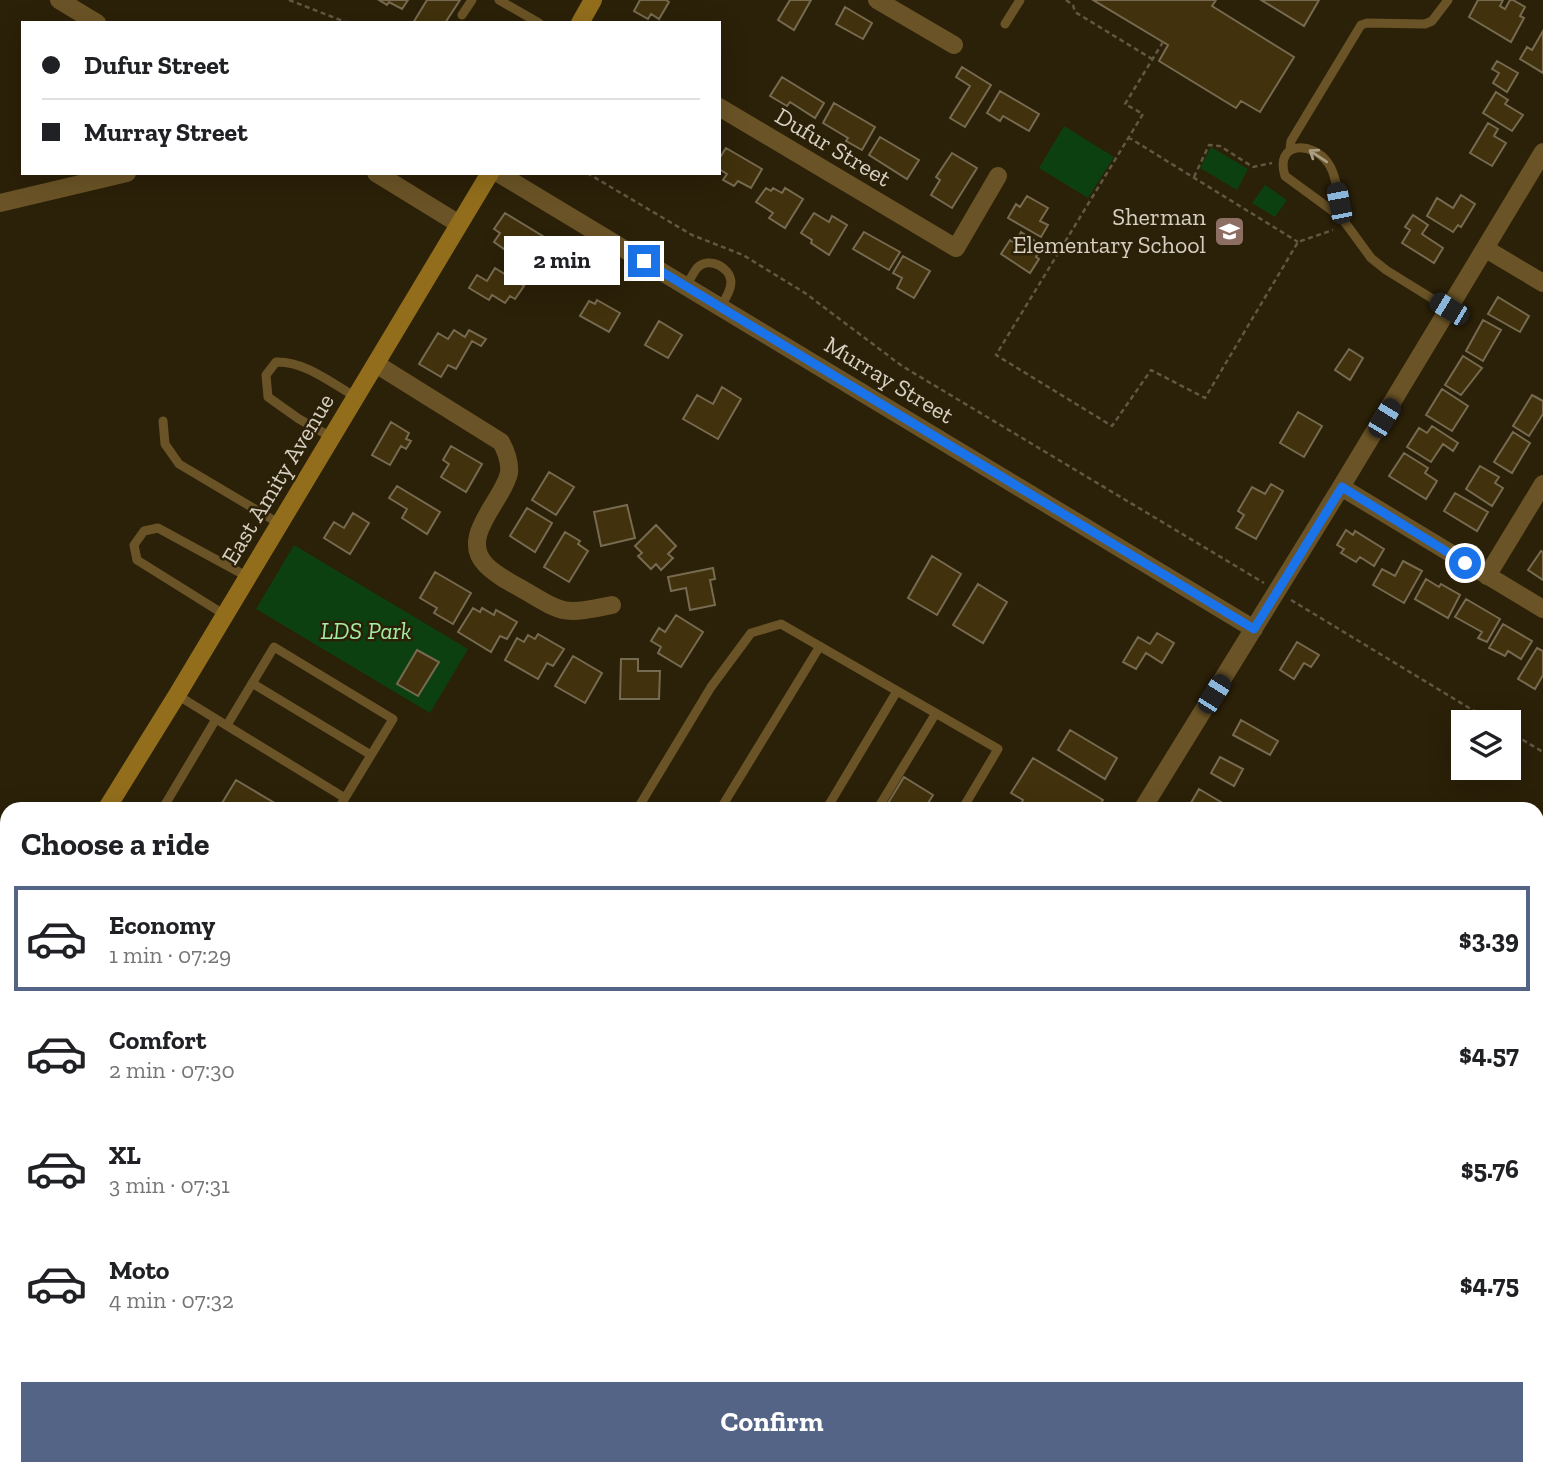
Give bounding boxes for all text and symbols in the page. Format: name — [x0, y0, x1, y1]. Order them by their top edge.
text: Dufur Street — [84, 49, 229, 81]
street label: Dufur Street — [770, 101, 896, 192]
text: Murray Street — [84, 116, 248, 148]
one-way arrow — [1309, 149, 1328, 163]
car — [1325, 180, 1354, 226]
place label: Sherman Elementary School — [1012, 202, 1206, 259]
school or university icon: Sherman Elementary School — [1212, 214, 1246, 248]
callout: 2 min — [504, 236, 620, 286]
route end — [628, 245, 660, 277]
text: 2 min — [533, 246, 591, 274]
car — [1426, 289, 1473, 329]
street label: Murray Street — [819, 330, 959, 430]
street label: East Amity Avenue — [215, 388, 340, 569]
car — [1365, 395, 1404, 441]
route start — [1449, 547, 1481, 579]
park label: LDS Park — [320, 616, 412, 645]
car — [1194, 671, 1235, 717]
map controls — [1451, 710, 1521, 780]
button: layers — [1451, 710, 1521, 780]
text: Choose a ride — [21, 825, 209, 863]
icon: car — [25, 907, 88, 970]
text: Economy — [109, 909, 215, 941]
text: $3.39 — [1459, 923, 1519, 955]
text: 1 min · 07:29 — [109, 941, 231, 969]
icon: car — [25, 1022, 88, 1085]
text: Comfort — [109, 1024, 206, 1056]
text: $4.57 — [1459, 1038, 1519, 1070]
text: 2 min · 07:30 — [109, 1056, 235, 1084]
icon: car — [25, 1137, 88, 1200]
text: XL — [109, 1139, 141, 1171]
text: $5.76 — [1461, 1153, 1519, 1185]
text: 3 min · 07:31 — [109, 1171, 230, 1199]
icon: car — [25, 1252, 88, 1315]
text: Moto — [109, 1254, 169, 1286]
text: $4.75 — [1460, 1268, 1519, 1300]
text: 4 min · 07:32 — [109, 1286, 234, 1314]
button: Confirm — [21, 1382, 1523, 1462]

